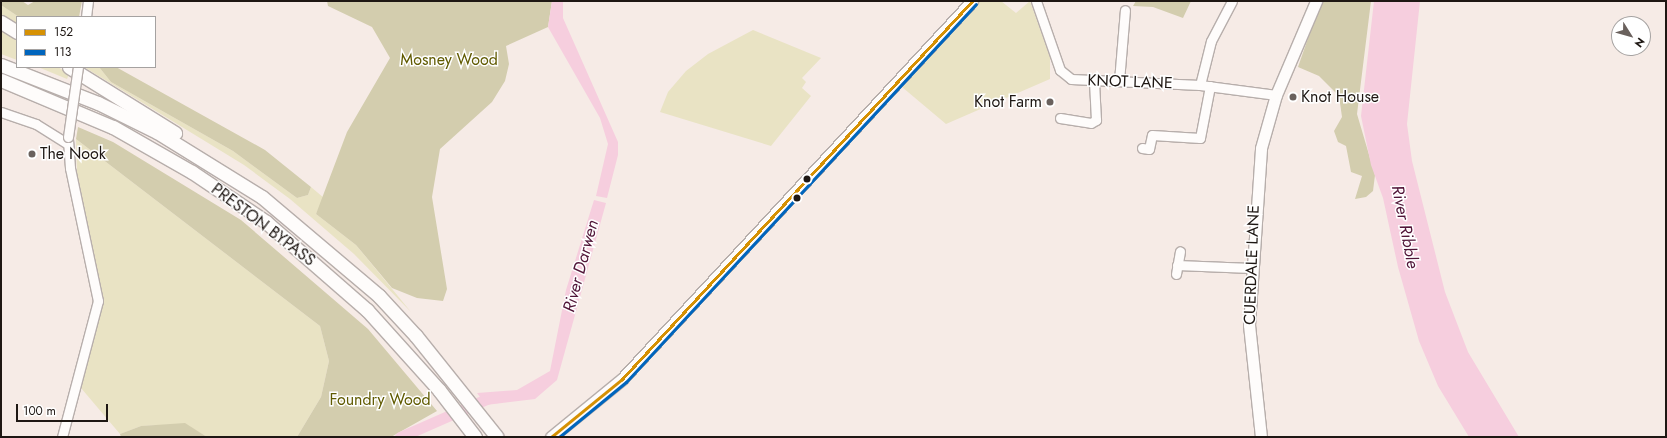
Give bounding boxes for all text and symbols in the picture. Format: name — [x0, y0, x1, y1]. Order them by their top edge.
legend — [16, 16, 156, 68]
north arrow — [1611, 16, 1651, 56]
text: 152 — [54, 23, 73, 41]
text: N — [1631, 34, 1649, 51]
text: 113 — [54, 43, 71, 61]
park label: Mosney Wood — [400, 50, 498, 70]
street label: KNOT LANE — [1087, 71, 1173, 93]
place label: Knot House — [1301, 87, 1379, 107]
place label: Knot Farm — [974, 92, 1042, 112]
marker: Knot House — [1288, 92, 1298, 102]
marker: Knot Farm — [1045, 97, 1055, 107]
place label: The Nook — [40, 144, 106, 164]
marker: The Nook — [27, 149, 37, 159]
unlabelled marker — [802, 174, 812, 184]
street label: PRESTON BYPASS — [207, 180, 319, 270]
water label: River Ribble — [1387, 184, 1423, 270]
unlabelled marker — [792, 193, 802, 203]
street label: CUERDALE LANE — [1240, 205, 1264, 325]
water label: River Darwen — [559, 218, 603, 314]
park label: Foundry Wood — [329, 390, 431, 410]
scale bar — [18, 396, 110, 422]
text: 100 m — [23, 402, 56, 420]

